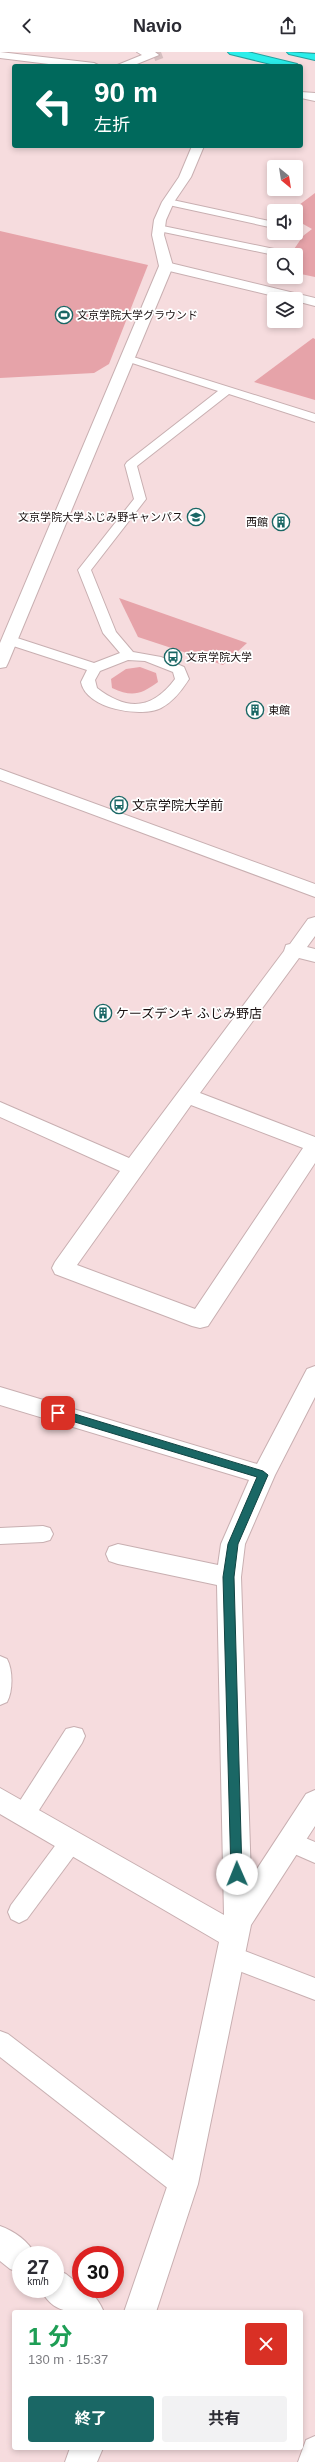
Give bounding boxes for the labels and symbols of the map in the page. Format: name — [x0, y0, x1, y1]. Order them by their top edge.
north arrow — [267, 160, 303, 196]
sports icon: 文京学院大学グラウンド — [54, 305, 74, 325]
place label: 文京学院大学グラウンド — [77, 309, 198, 321]
school or university icon: 文京学院大学ふじみ野キャンパス — [186, 507, 206, 527]
place label: 文京学院大学ふじみ野キャンパス — [18, 511, 183, 523]
building icon: 西館 — [271, 512, 291, 532]
place label: 西館 — [246, 516, 268, 528]
bus stop icon: 文京学院大学 — [163, 647, 183, 667]
place label: 文京学院大学 — [186, 651, 252, 663]
building icon: 東館 — [245, 700, 265, 720]
place label: 東館 — [268, 704, 290, 716]
bus stop icon: 文京学院大学前 — [109, 795, 129, 815]
place label: 文京学院大学前 — [132, 798, 223, 813]
building icon: ケーズデンキ ふじみ野店 — [93, 1003, 113, 1023]
place label: ケーズデンキ ふじみ野店 — [116, 1006, 262, 1021]
pin — [41, 1396, 75, 1430]
position arrow — [216, 1853, 258, 1895]
speed limit sign: 30 — [72, 2246, 124, 2298]

